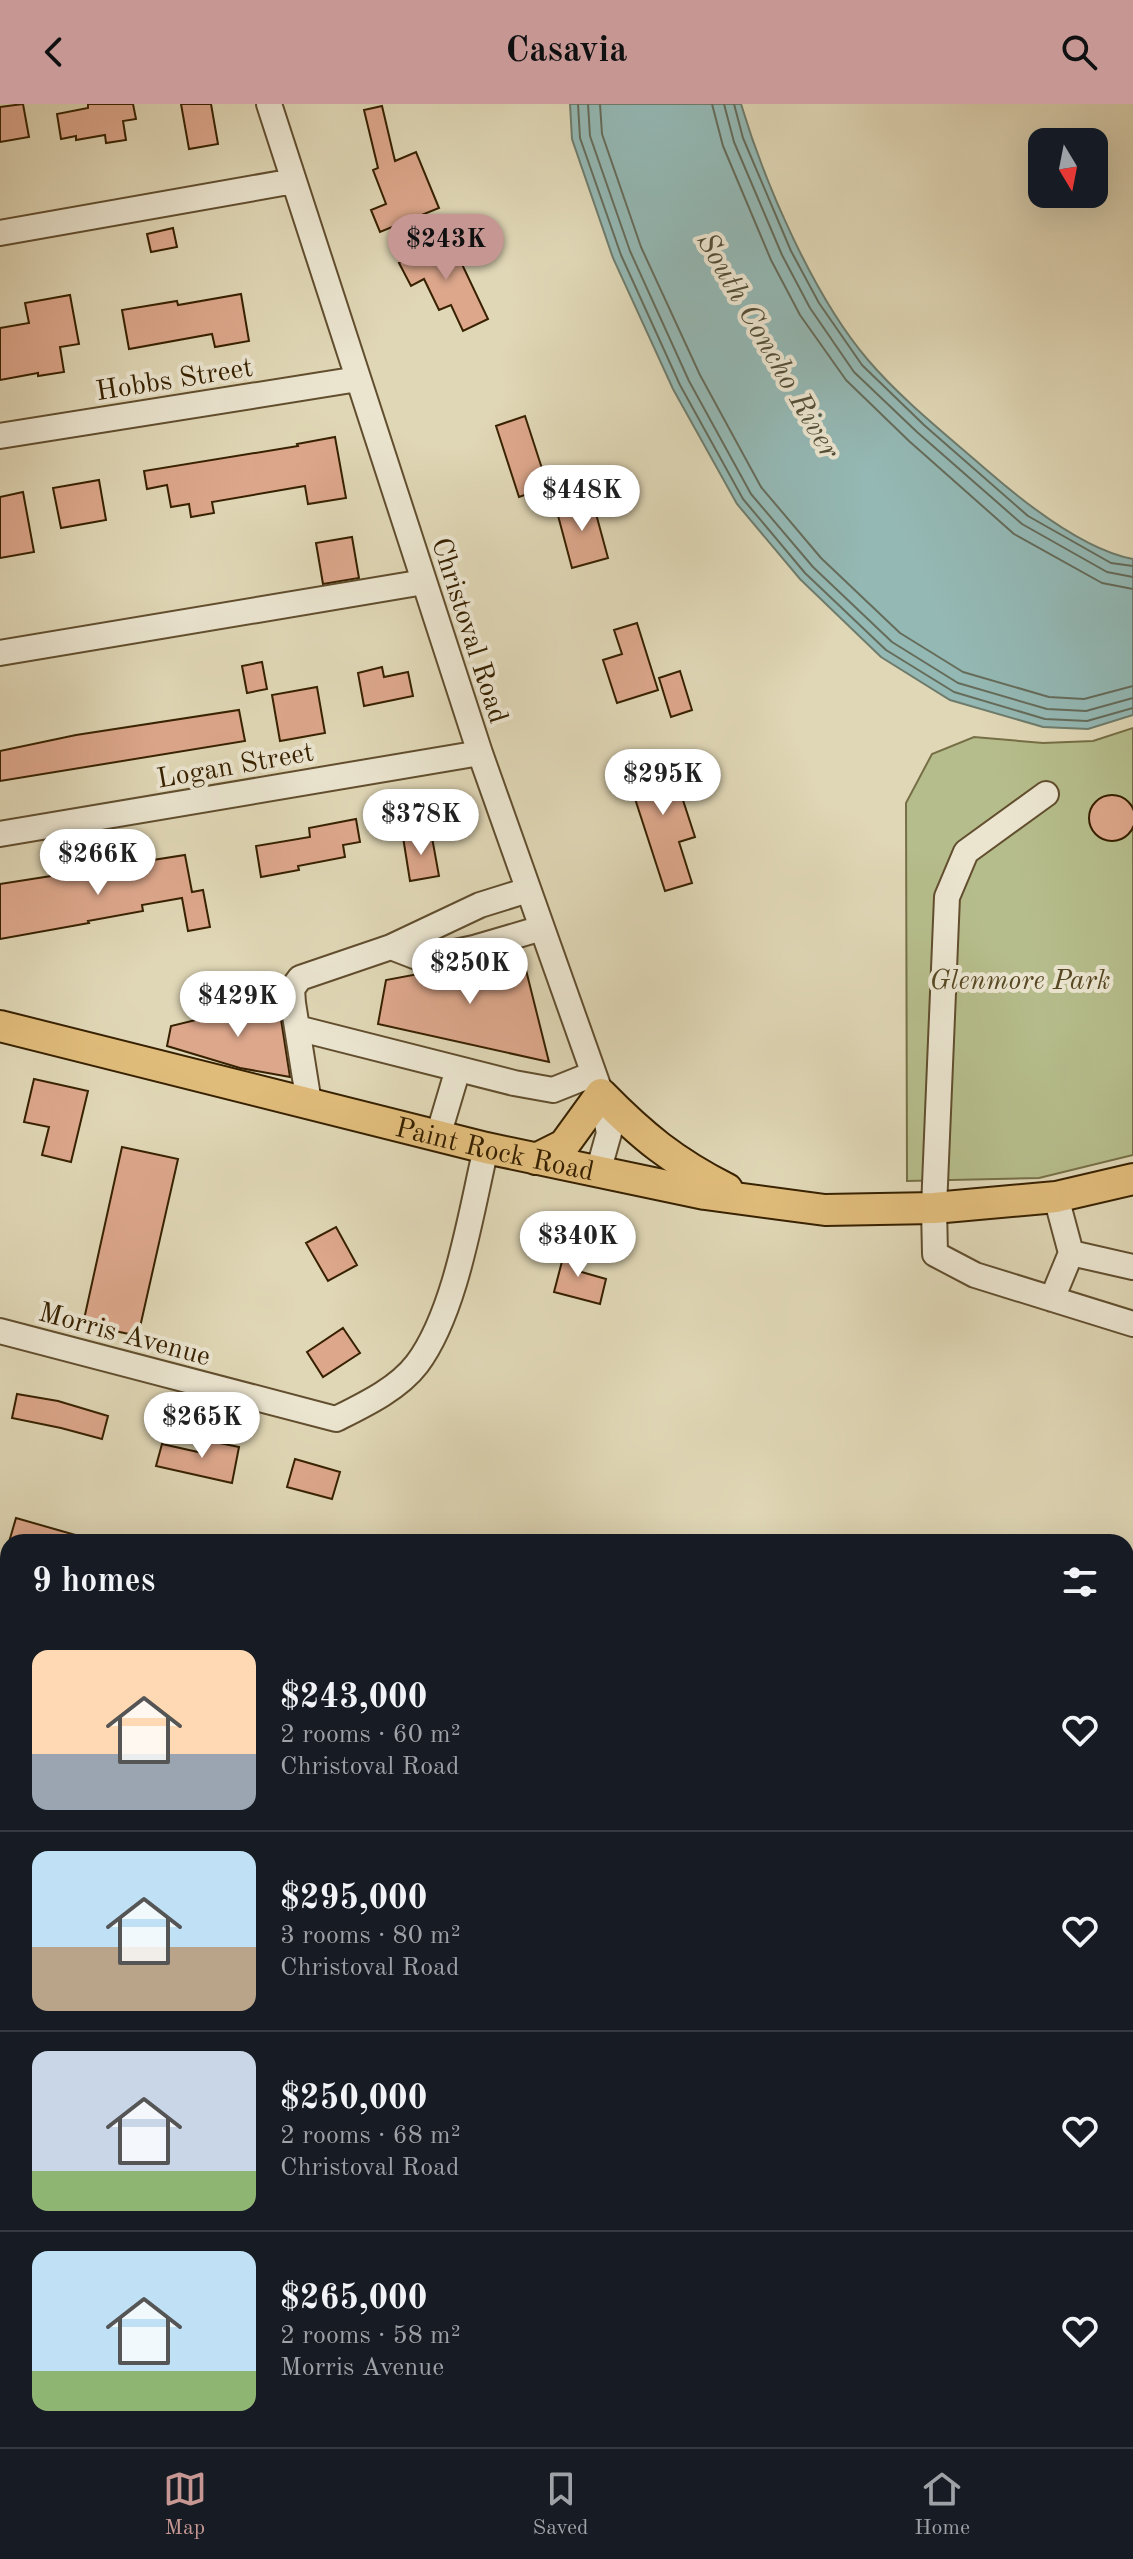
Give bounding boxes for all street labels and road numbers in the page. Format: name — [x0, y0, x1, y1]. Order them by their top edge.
street label: Hobbs Street — [94, 355, 255, 407]
street label: Christoval Road — [425, 535, 511, 727]
street label: Logan Street — [155, 739, 316, 795]
street label: Paint Rock Road — [392, 1115, 596, 1187]
street label: Morris Avenue — [35, 1299, 213, 1372]

